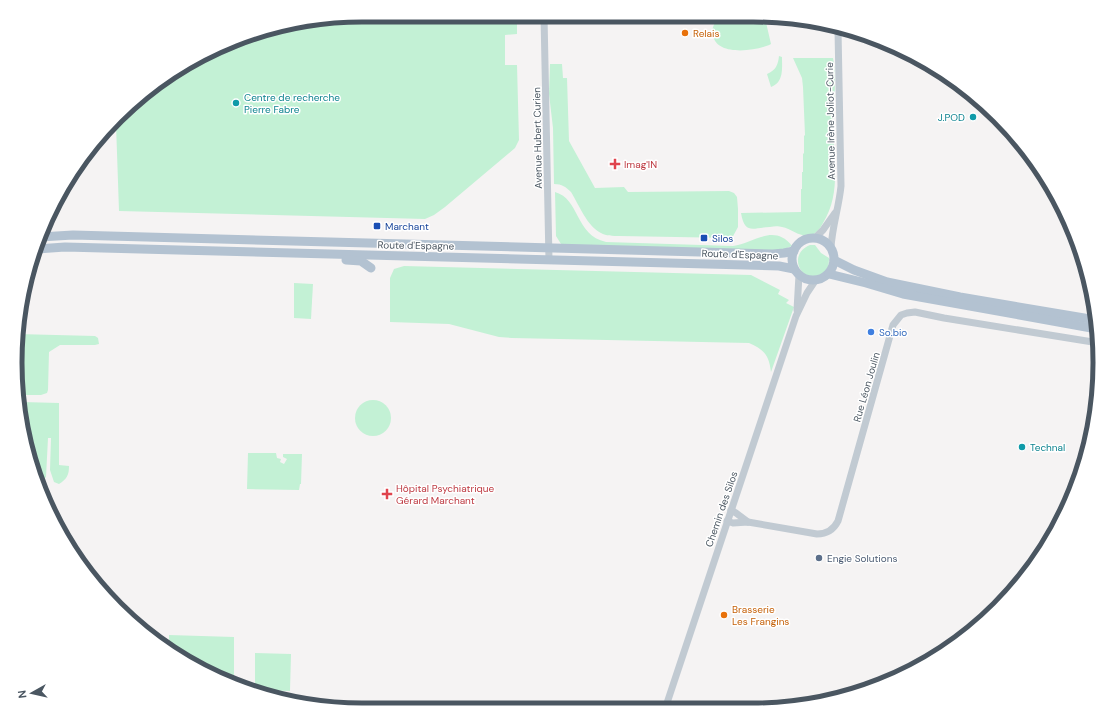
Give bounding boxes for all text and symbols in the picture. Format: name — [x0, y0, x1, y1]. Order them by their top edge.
place label: Relais — [693, 27, 719, 40]
marker: Relais — [680, 28, 690, 38]
street label: Avenue Irène Joliot-Curie — [823, 62, 838, 180]
street label: Avenue Hubert Curien — [530, 87, 545, 189]
place label: Centre de recherche Pierre Fabre — [244, 91, 340, 116]
marker: Centre de recherche Pierre Fabre — [231, 98, 241, 108]
place label: J.POD — [938, 111, 965, 124]
marker: J.POD — [968, 112, 978, 122]
marker: Imag'IN — [609, 158, 621, 170]
place label: Imag'IN — [624, 158, 657, 171]
place label: Marchant — [385, 220, 429, 233]
marker: Marchant — [372, 221, 382, 231]
place label: Silos — [712, 232, 733, 245]
marker: Silos — [699, 233, 709, 243]
street label: Route d'Espagne — [378, 238, 455, 253]
street label: Route d'Espagne — [701, 247, 779, 262]
place label: So.bio — [879, 326, 907, 339]
marker: So.bio — [866, 327, 876, 337]
street label: Rue Léon Joulin — [850, 350, 883, 424]
place label: Technal — [1030, 441, 1065, 454]
marker: Technal — [1017, 442, 1027, 452]
street label: Chemin des Silos — [702, 470, 741, 549]
place label: Hôpital Psychiatrique Gérard Marchant — [396, 482, 495, 507]
marker: Hôpital Psychiatrique Gérard Marchant — [381, 488, 393, 500]
place label: Engie Solutions — [827, 552, 897, 565]
marker: Engie Solutions — [814, 553, 824, 563]
place label: Brasserie Les Frangins — [732, 603, 789, 628]
marker: Brasserie Les Frangins — [719, 610, 729, 620]
north arrow — [12, 673, 52, 713]
text: N — [15, 689, 30, 699]

